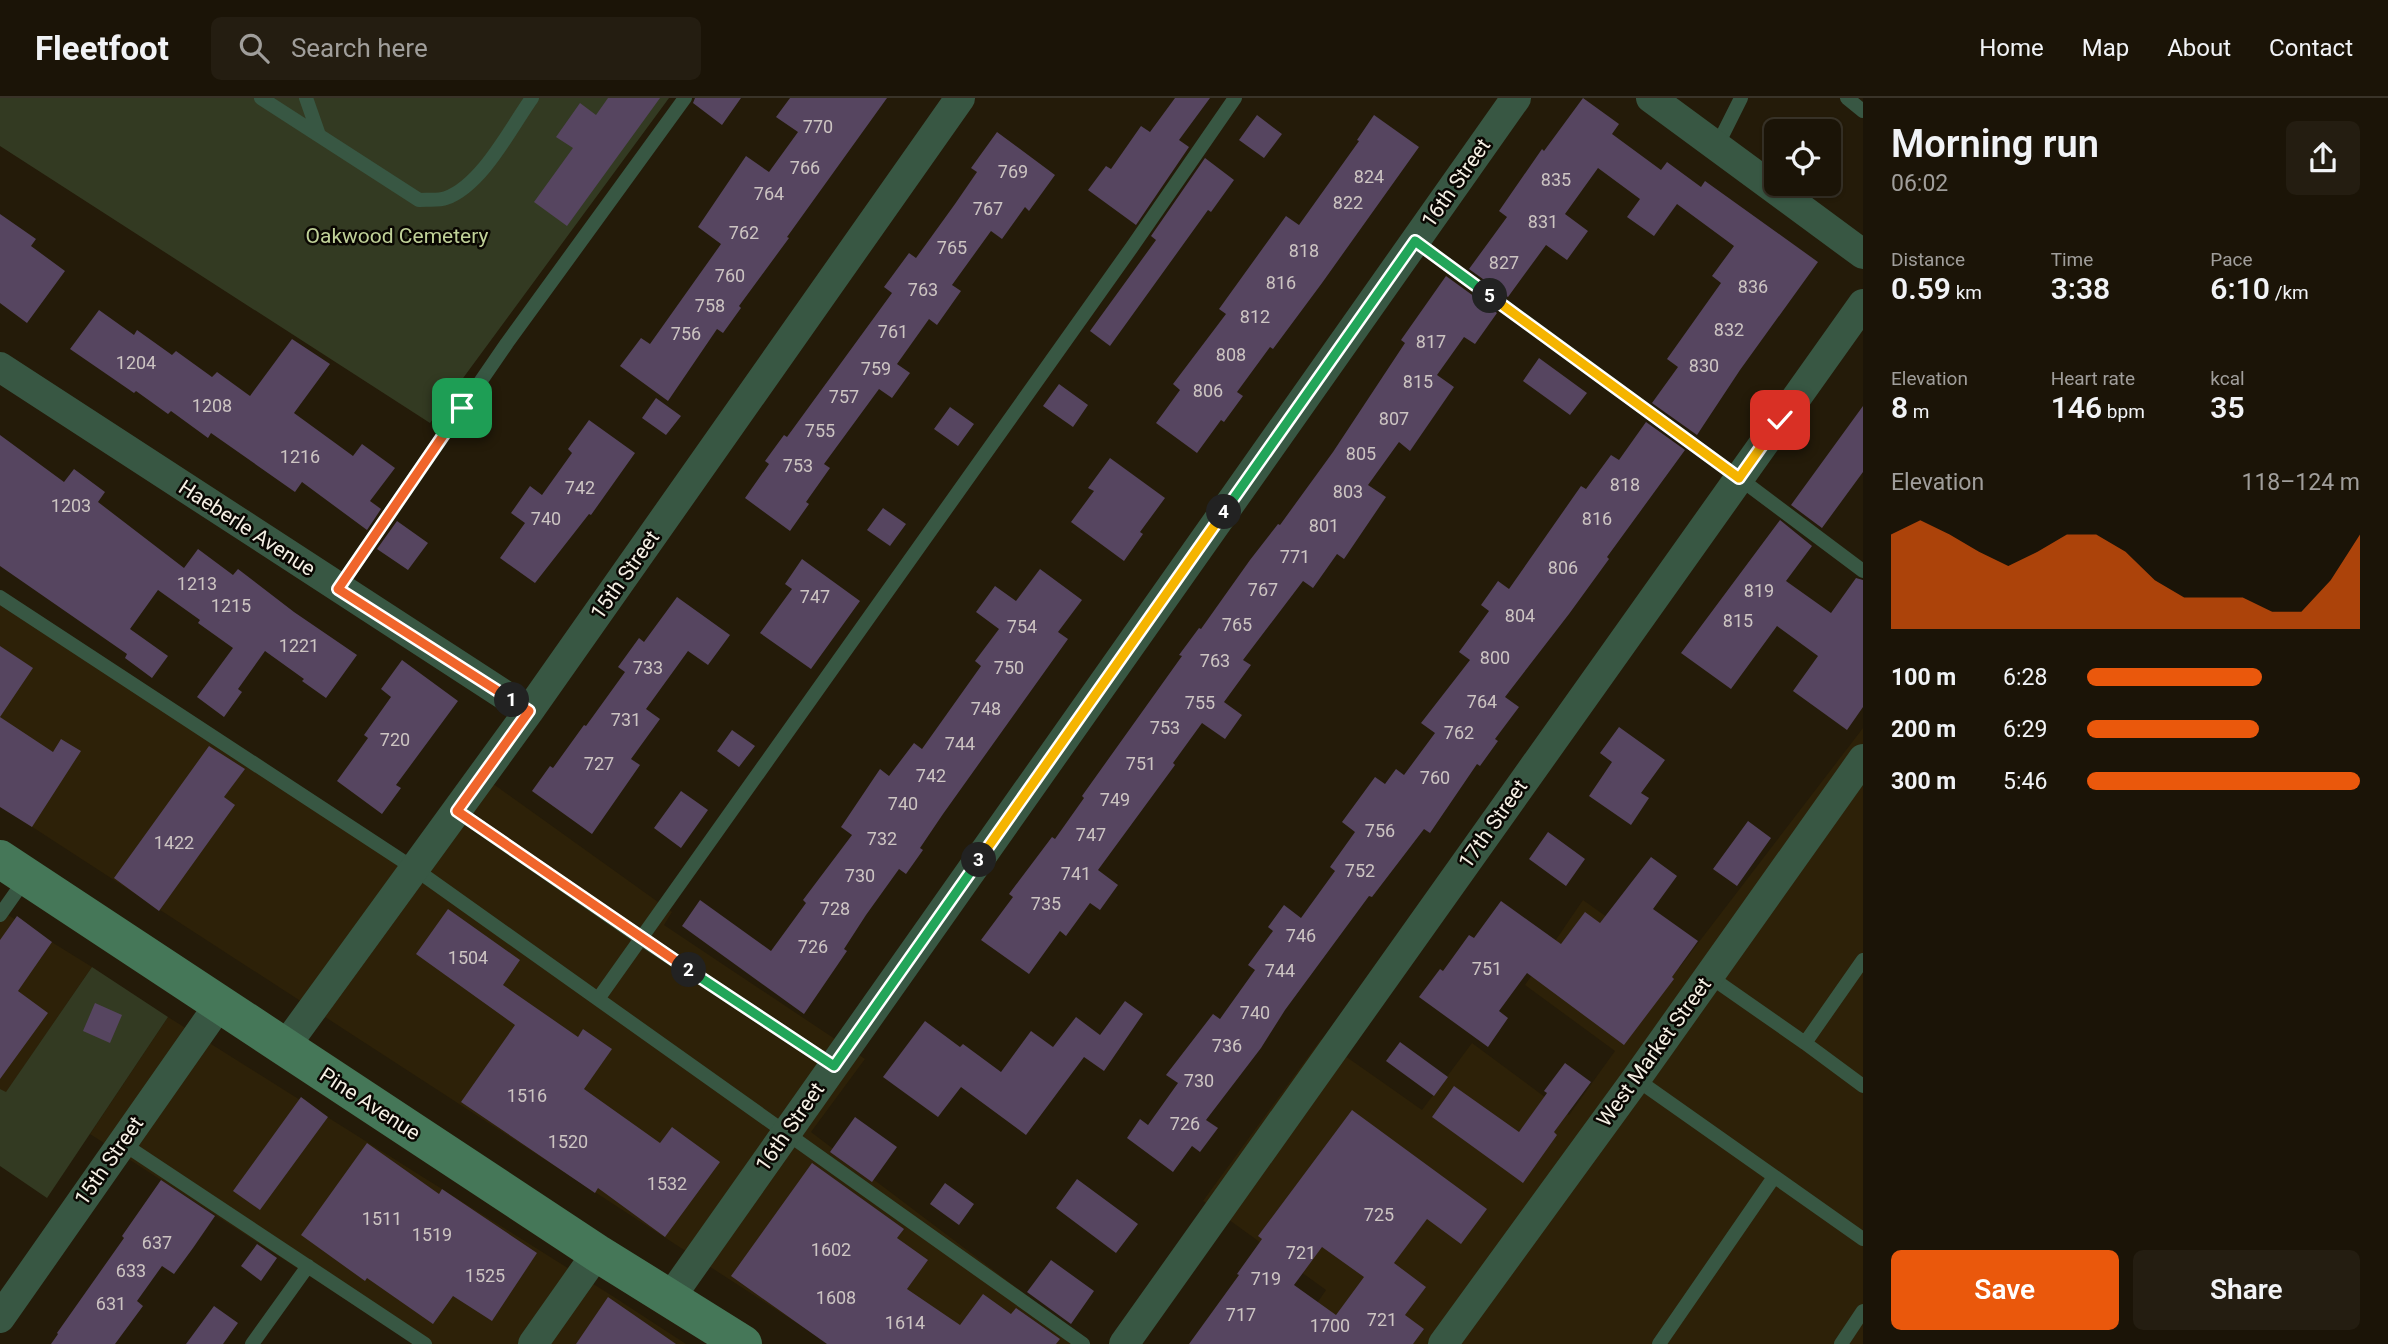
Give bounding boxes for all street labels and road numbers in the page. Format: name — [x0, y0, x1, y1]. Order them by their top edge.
street label: 16th Street — [1417, 134, 1495, 232]
street label: Haeberle Avenue — [174, 475, 320, 581]
street label: 15th Street — [586, 526, 664, 624]
street label: 17th Street — [1454, 775, 1532, 873]
street label: West Market Street — [1592, 973, 1716, 1131]
street label: Pine Avenue — [315, 1063, 425, 1145]
street label: 16th Street — [751, 1078, 829, 1176]
street label: 15th Street — [70, 1112, 148, 1210]

